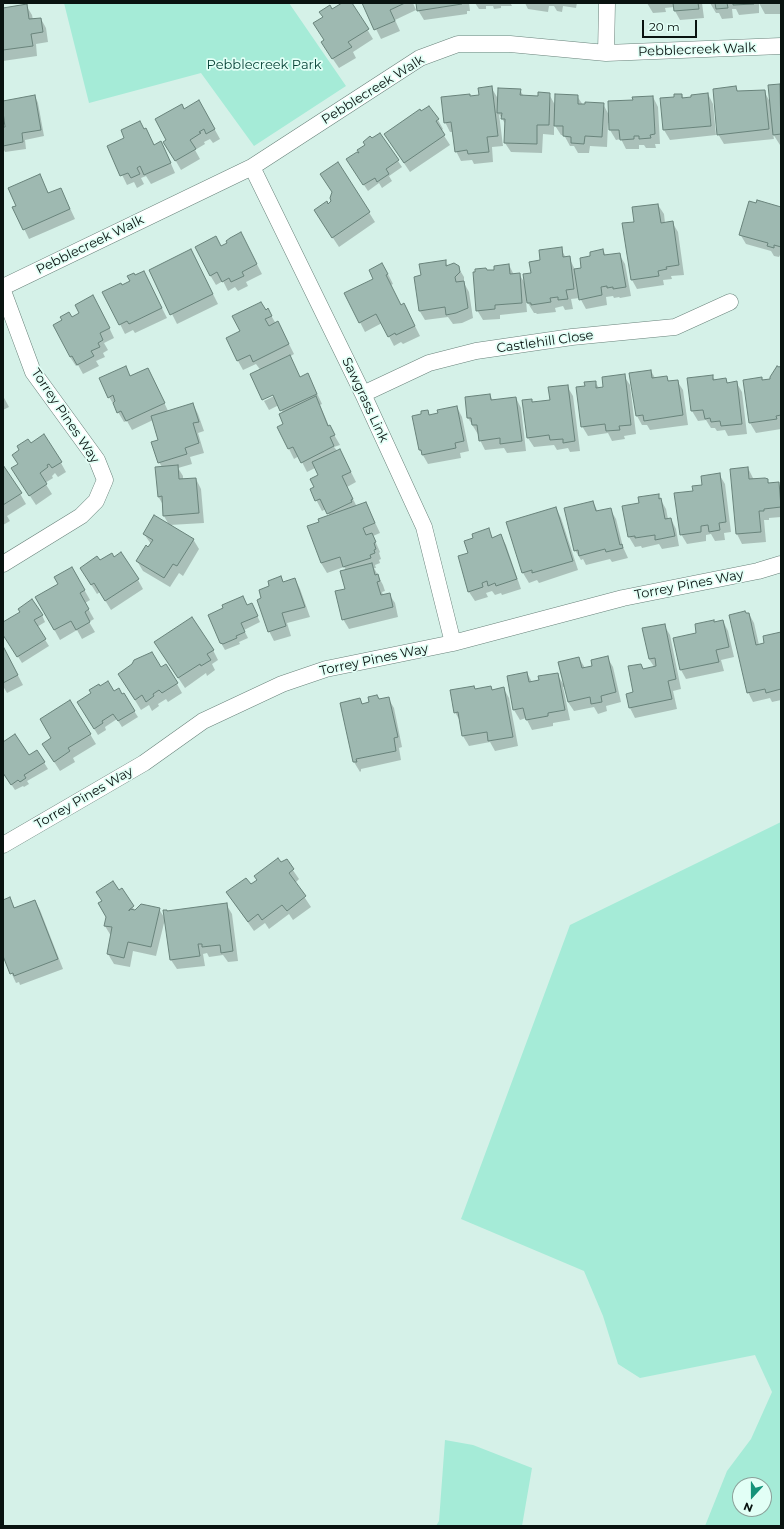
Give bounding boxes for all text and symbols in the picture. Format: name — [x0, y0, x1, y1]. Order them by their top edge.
scale bar — [644, 12, 699, 38]
text: 20 m — [649, 19, 680, 34]
street label: Pebblecreek Walk — [638, 40, 756, 60]
street label: Pebblecreek Walk — [319, 52, 427, 128]
park label: Pebblecreek Park — [207, 57, 321, 73]
street label: Pebblecreek Walk — [34, 212, 146, 278]
street label: Castlehill Close — [496, 327, 594, 357]
street label: Sawgrass Link — [339, 355, 391, 445]
street label: Torrey Pines Way — [28, 366, 102, 466]
street label: Torrey Pines Way — [633, 567, 745, 603]
street label: Torrey Pines Way — [318, 641, 430, 679]
street label: Torrey Pines Way — [32, 764, 136, 832]
north arrow — [732, 1477, 772, 1517]
text: N — [741, 1499, 755, 1515]

